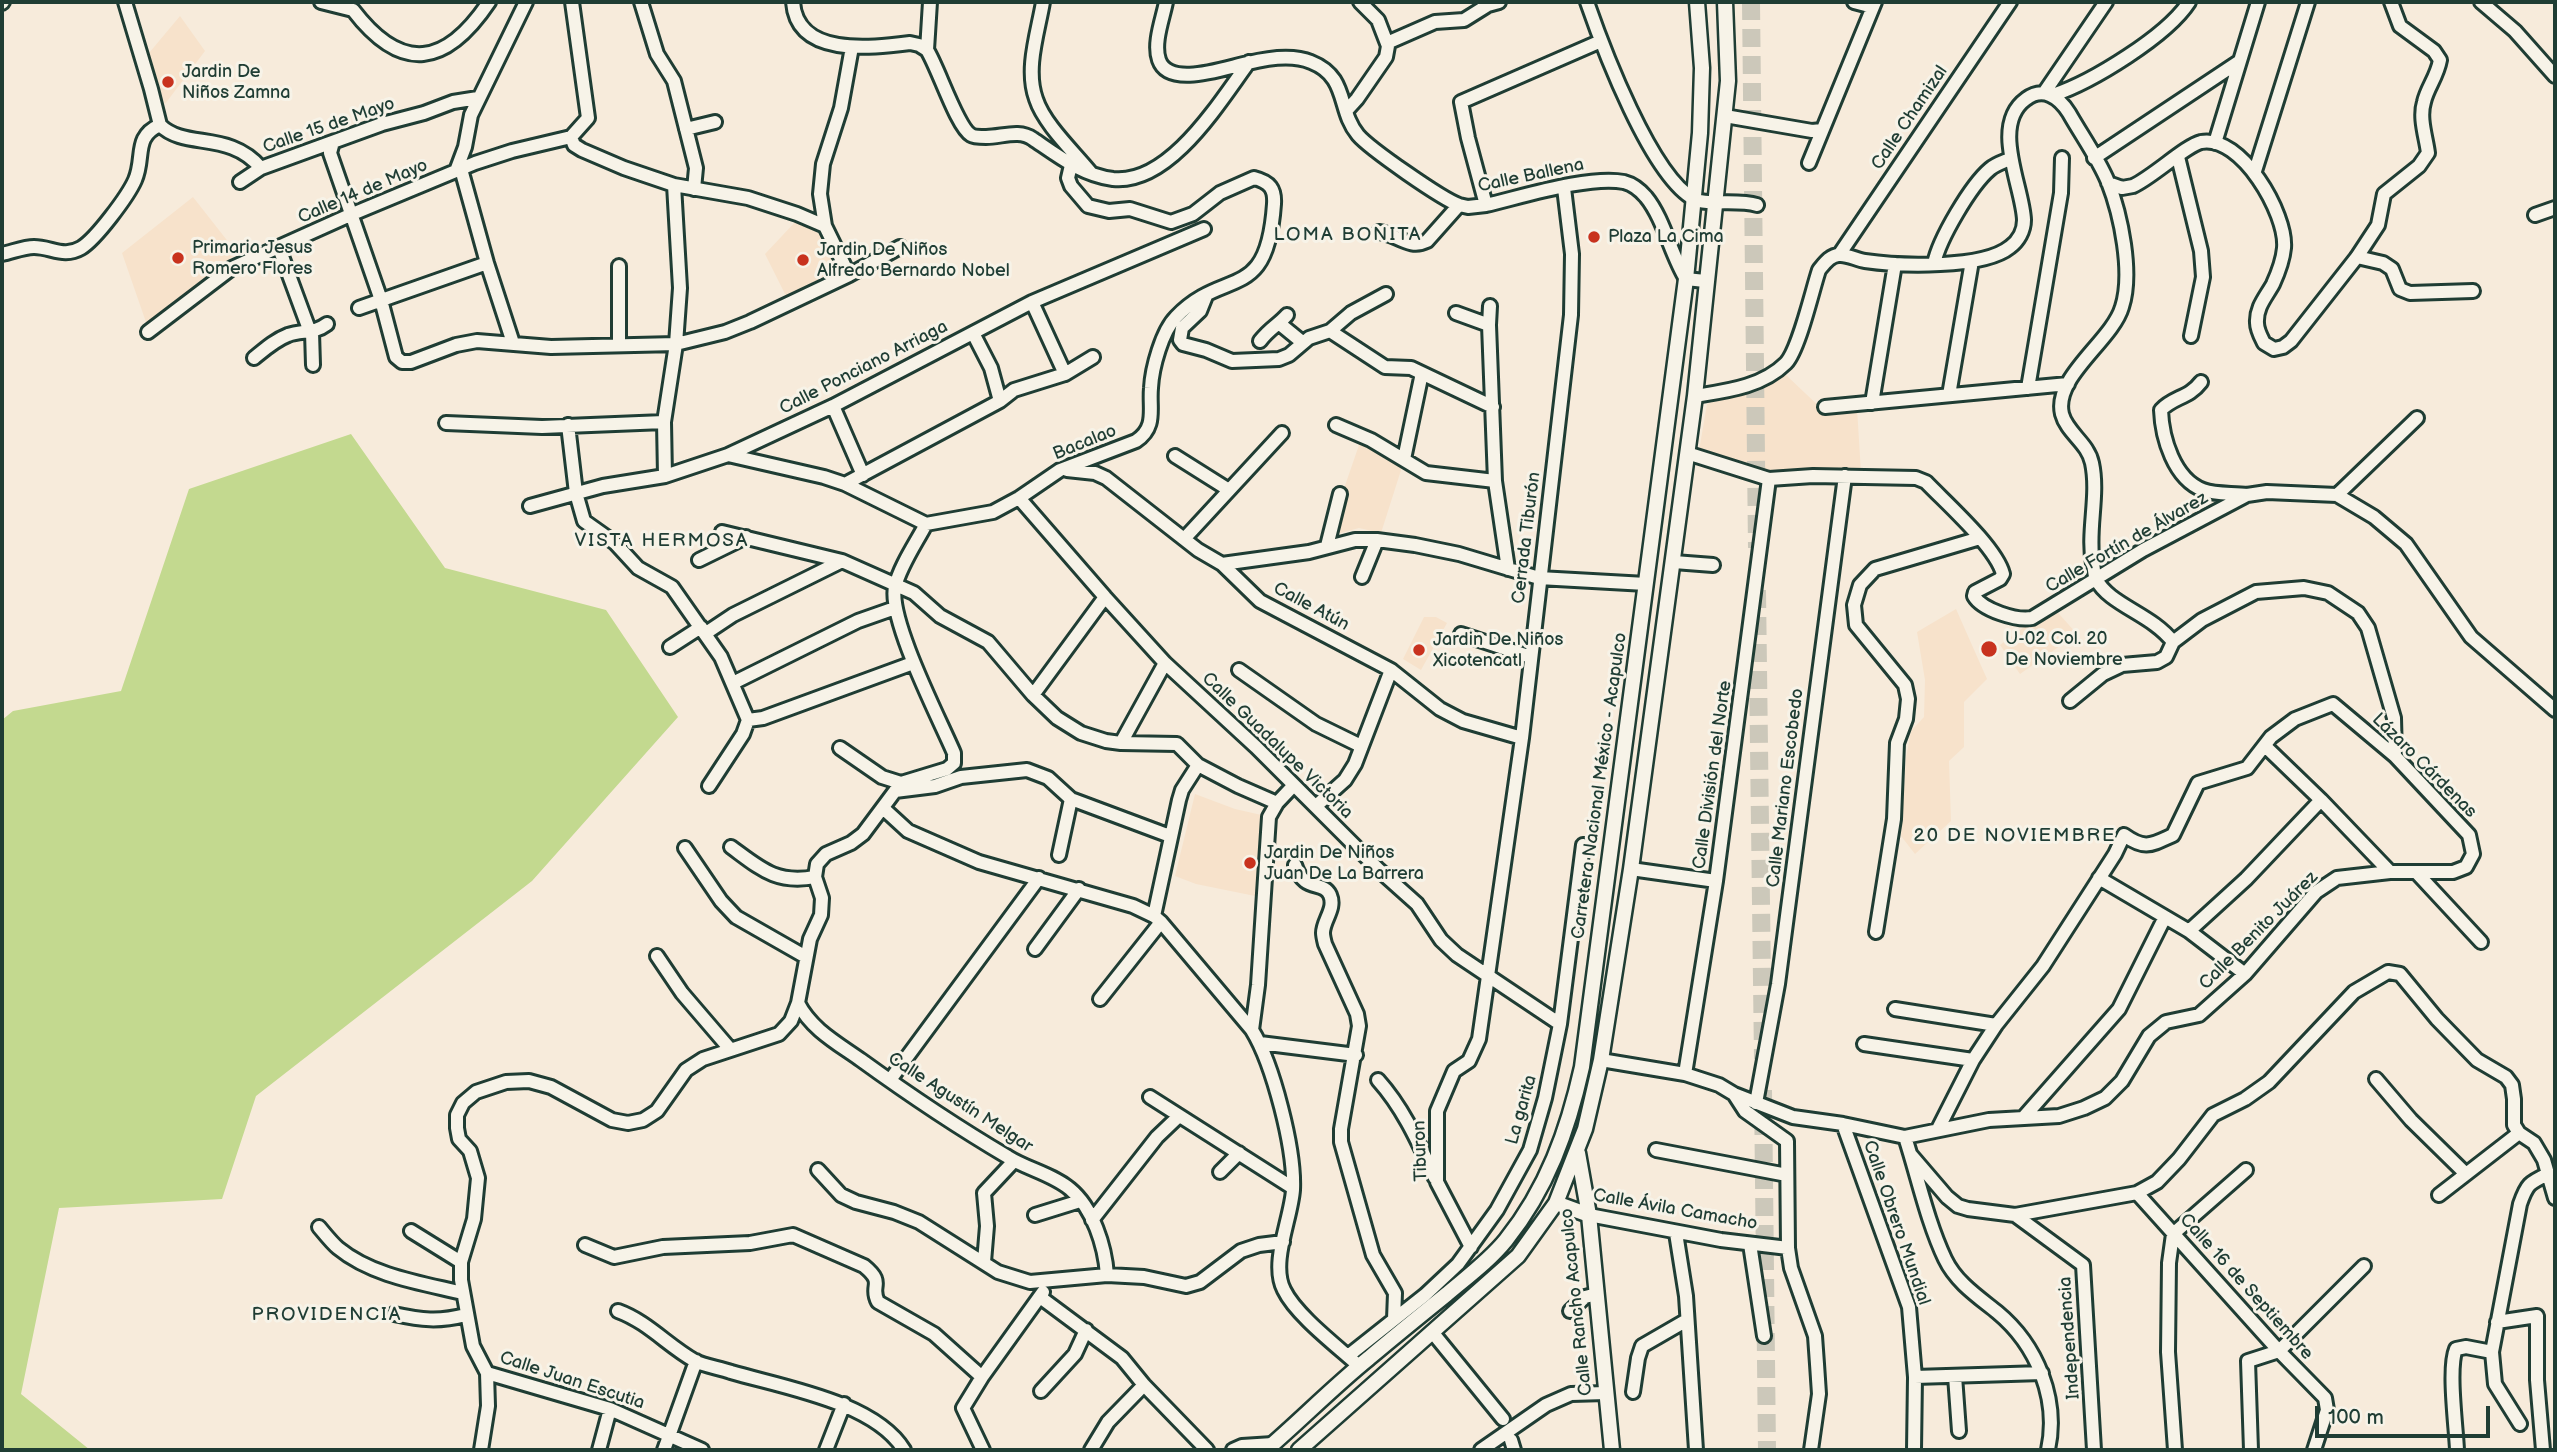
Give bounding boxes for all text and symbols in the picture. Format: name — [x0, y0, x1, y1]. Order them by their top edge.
place label: Jardin De Niños Zamna — [182, 61, 290, 104]
street label: Calle Chamizal — [1867, 62, 1953, 174]
marker: Jardin De Niños Zamna — [160, 74, 176, 90]
street label: Calle 15 de Mayo — [260, 93, 398, 159]
street label: Calle Ballena — [1476, 154, 1586, 198]
street label: Calle 14 de Mayo — [295, 155, 431, 229]
district label: LOMA BONITA — [1275, 224, 1421, 246]
place label: Plaza La Cima — [1608, 226, 1724, 248]
marker: Plaza La Cima — [1586, 229, 1602, 245]
place label: Primaria Jesus Romero Flores — [192, 237, 312, 280]
place label: Jardin De Niños Alfredo Bernardo Nobel — [817, 239, 1010, 282]
marker: Primaria Jesus Romero Flores — [170, 250, 186, 266]
marker: Jardin De Niños Alfredo Bernardo Nobel — [795, 252, 811, 268]
street label: Calle Ponciano Arriaga — [776, 316, 952, 420]
street label: Bacalao — [1050, 421, 1120, 465]
street label: Cerrada Tiburón — [1508, 471, 1546, 605]
street label: Calle Fortín de Álvarez — [2042, 488, 2212, 598]
district label: VISTA HERMOSA — [576, 530, 748, 552]
street label: Calle Atún — [1269, 578, 1353, 636]
place label: U-02 Col. 20 De Noviembre — [2005, 628, 2123, 670]
place label: Jardin De Niños Xicotencatl — [1433, 629, 1563, 672]
street label: Carretera Nacional México - Acapulco — [1568, 631, 1632, 941]
marker: U-02 Col. 20 De Noviembre — [1979, 639, 1999, 659]
marker: Jardin De Niños Xicotencatl — [1411, 642, 1427, 658]
street label: Calle Guadalupe Victoria — [1197, 668, 1357, 824]
street label: Calle División del Norte — [1689, 679, 1737, 871]
street label: Calle Mariano Escobedo — [1763, 687, 1809, 889]
street label: Lázaro Cárdenas — [2367, 709, 2481, 823]
district label: 20 DE NOVIEMBRE — [1915, 825, 2115, 847]
place label: Jardin De Niños Juan De La Barrera — [1264, 842, 1424, 884]
marker: Jardin De Niños Juan De La Barrera — [1242, 855, 1258, 871]
street label: Calle Benito Juárez — [2195, 867, 2323, 995]
street label: Calle Agustín Melgar — [884, 1048, 1036, 1158]
street label: La garita — [1502, 1073, 1542, 1147]
street label: Tiburon — [1409, 1120, 1433, 1182]
street label: Calle Obrero Mundial — [1858, 1138, 1934, 1308]
street label: Calle Ávila Camacho — [1591, 1185, 1759, 1235]
street label: Calle Rancho Acapulco — [1556, 1207, 1598, 1397]
street label: Calle 16 de Septiembre — [2175, 1209, 2317, 1365]
street label: Independencia — [2055, 1276, 2085, 1400]
district label: PROVIDENCIA — [253, 1304, 401, 1326]
street label: Calle Juan Escutia — [497, 1347, 647, 1415]
scale bar — [2319, 1392, 2494, 1436]
text: 100 m — [2328, 1405, 2384, 1430]

